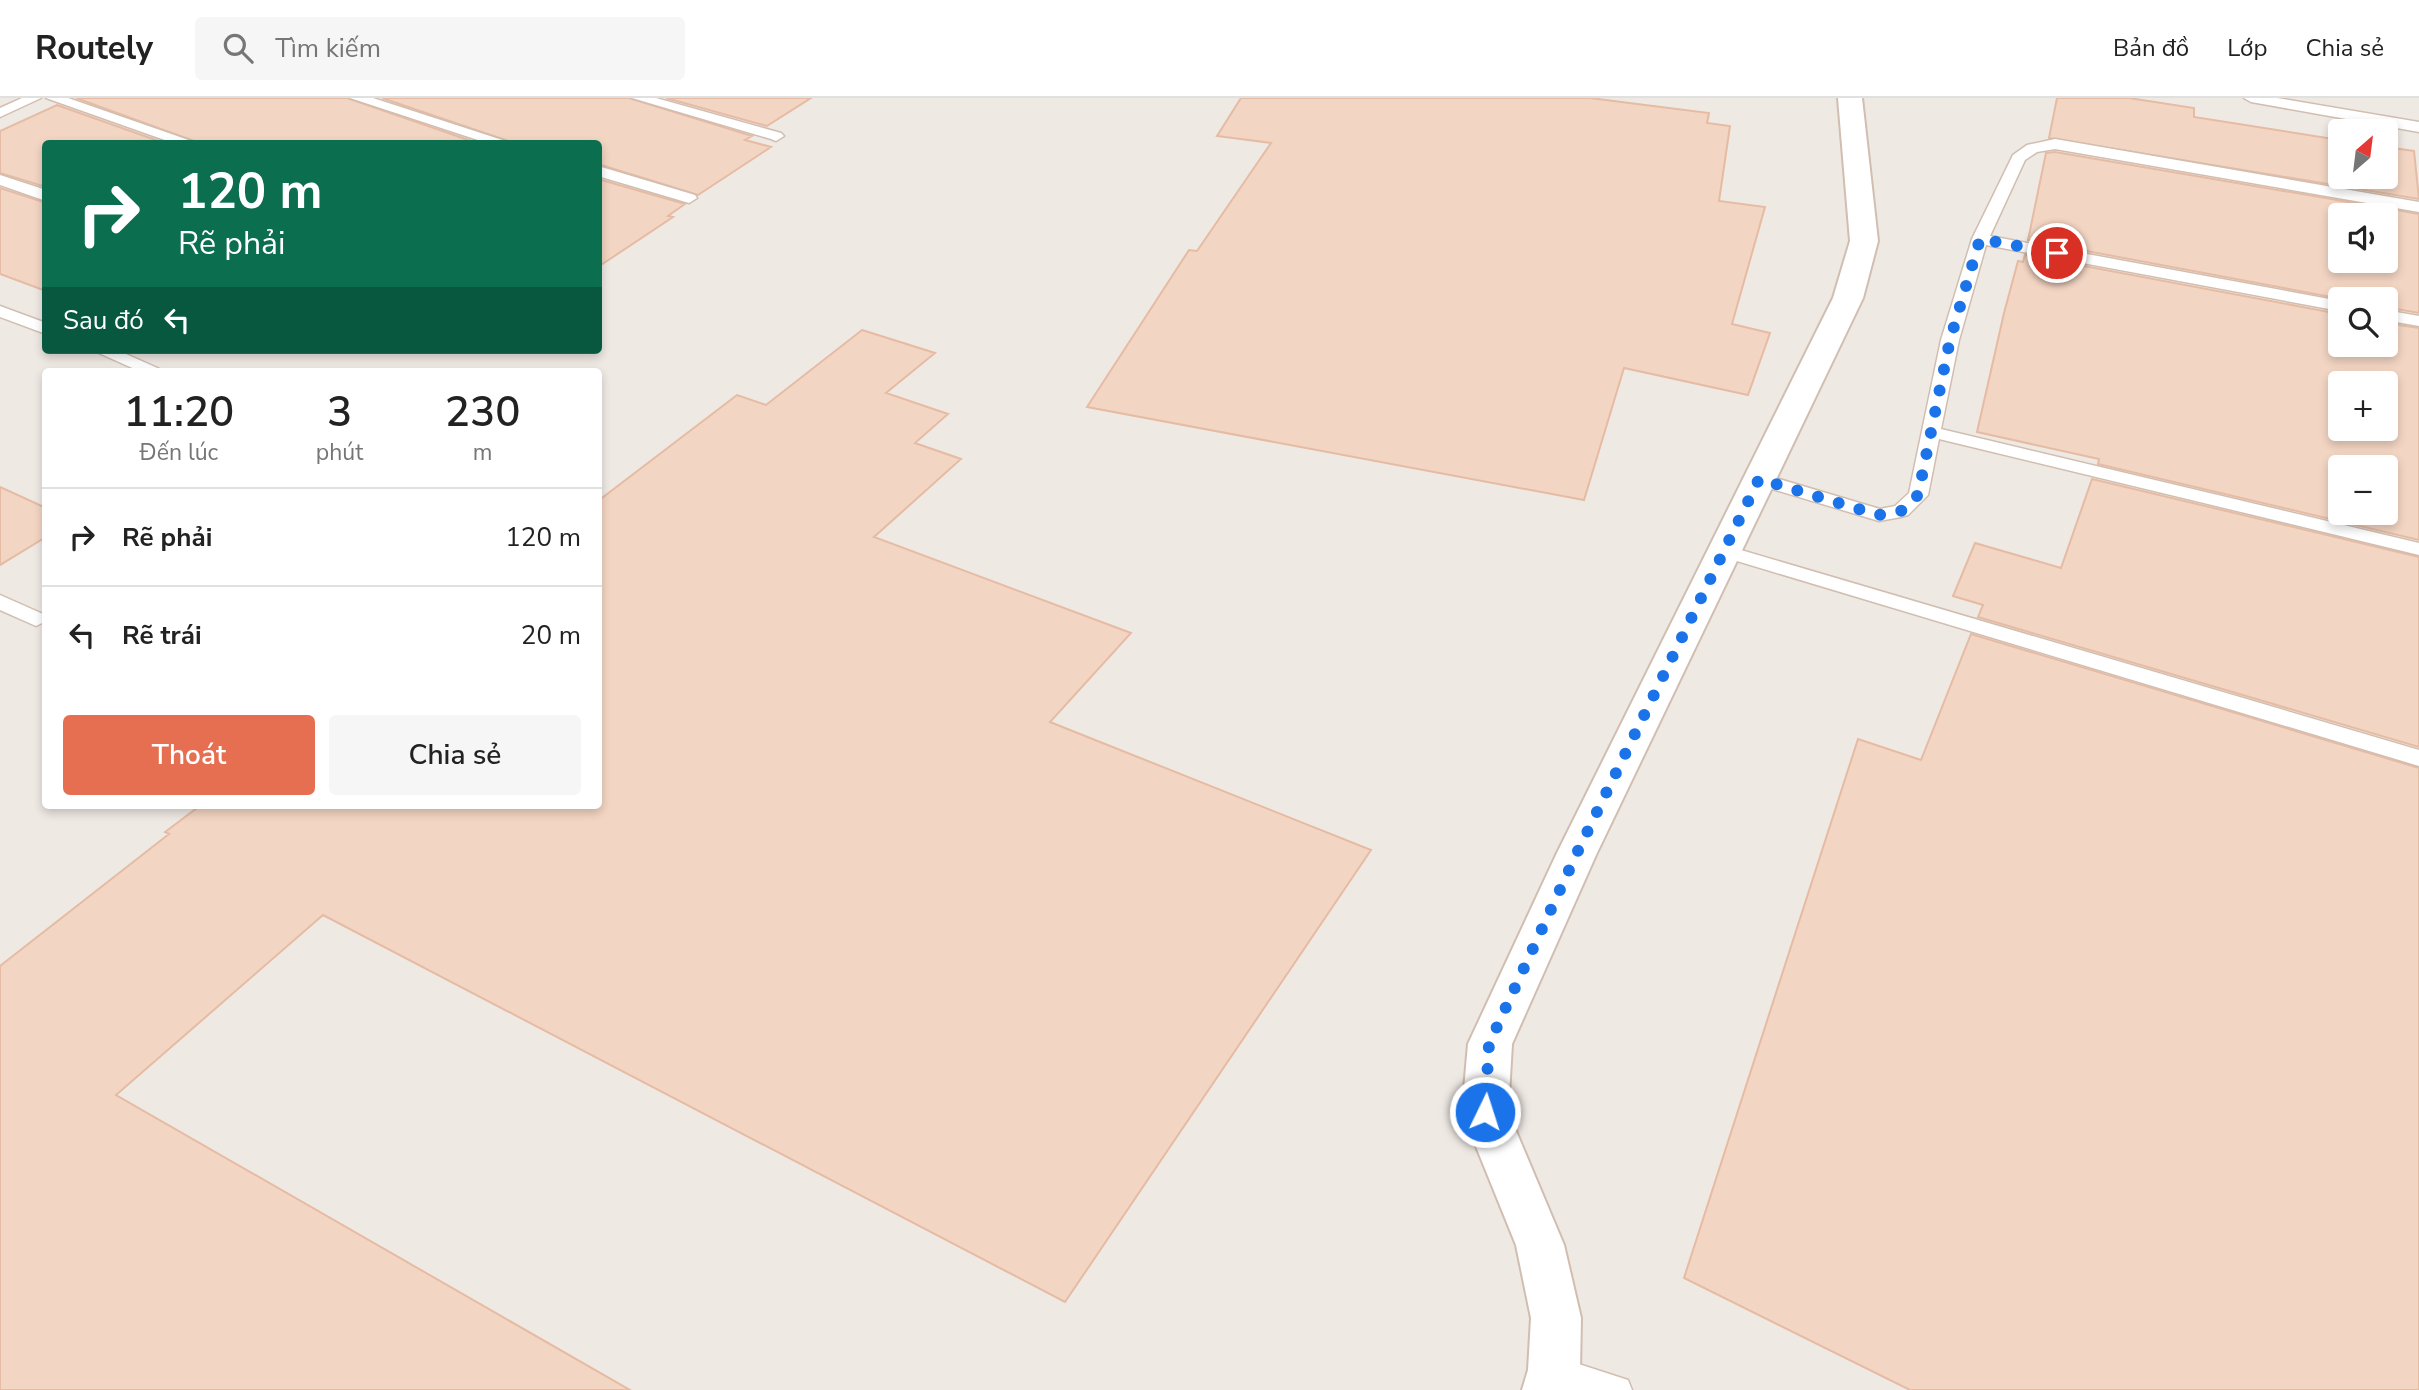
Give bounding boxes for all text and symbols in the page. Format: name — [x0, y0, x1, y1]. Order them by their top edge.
search box — [195, 17, 685, 80]
text: Routely — [35, 26, 153, 71]
icon: search — [219, 29, 257, 67]
text: Tìm kiếm — [275, 31, 381, 66]
text: Bản đồ — [2113, 32, 2189, 64]
text: Lớp — [2227, 32, 2267, 64]
text: Chia sẻ — [2305, 32, 2384, 64]
north arrow — [2328, 119, 2398, 189]
map controls — [2328, 119, 2398, 525]
text: 120 m — [178, 158, 322, 225]
icon: right — [63, 168, 154, 259]
button: sound — [2328, 203, 2398, 273]
text: Rẽ phải — [178, 222, 286, 265]
pin — [2027, 223, 2087, 283]
icon: arrive — [2038, 234, 2076, 272]
button: search — [2328, 287, 2398, 357]
icon: left — [158, 301, 196, 339]
text: Sau đó — [63, 303, 144, 338]
button: + — [2328, 371, 2398, 441]
text: 11:20 — [124, 384, 234, 441]
text: 3 — [327, 384, 352, 441]
text: 230 — [445, 384, 520, 441]
text: Đến lúc — [140, 437, 218, 468]
text: phút — [316, 437, 363, 468]
text: m — [473, 437, 493, 468]
button: − — [2328, 455, 2398, 525]
icon: right — [63, 518, 101, 556]
text: Rẽ phải — [122, 520, 212, 555]
text: 120 m — [505, 520, 581, 555]
icon: left — [63, 616, 101, 654]
text: Rẽ trái — [122, 618, 202, 653]
text: 20 m — [521, 618, 581, 653]
button: Thoát — [63, 715, 315, 795]
button: Chia sẻ — [329, 715, 581, 795]
position arrow — [1448, 1075, 1522, 1149]

